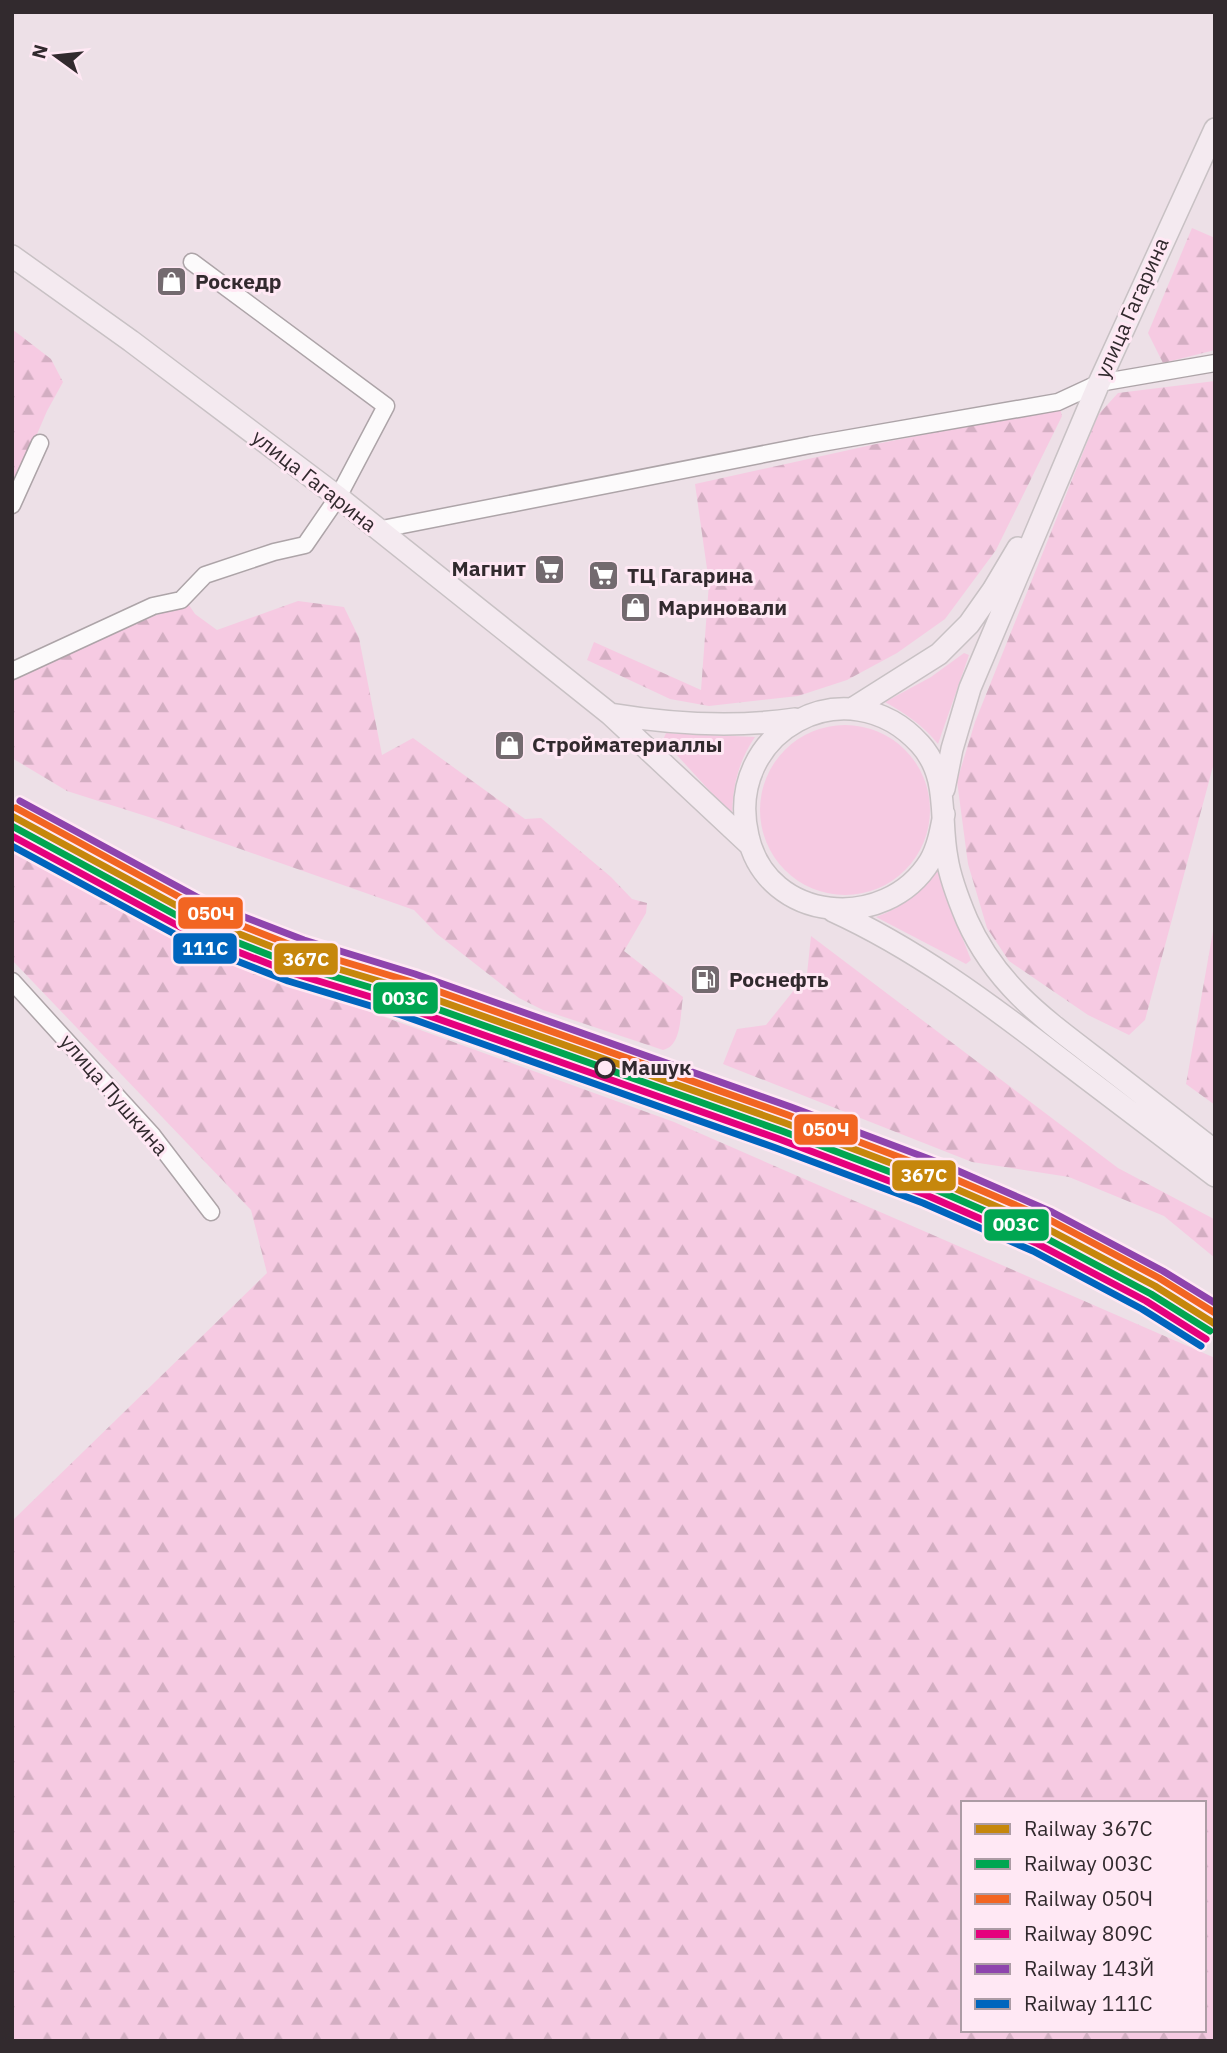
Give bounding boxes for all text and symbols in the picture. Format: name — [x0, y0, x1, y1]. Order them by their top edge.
north arrow — [21, 21, 91, 91]
text: N — [26, 42, 53, 61]
street label: улица Гагарина — [1088, 233, 1175, 382]
shop icon: Роскедр — [155, 265, 189, 299]
place label: Роскедр — [195, 267, 282, 295]
street label: улица Гагарина — [246, 423, 383, 538]
supermarket icon: Магнит — [532, 552, 566, 586]
place label: Магнит — [451, 554, 526, 582]
supermarket icon: ТЦ Гагарина — [587, 559, 621, 593]
place label: ТЦ Гагарина — [627, 561, 753, 589]
shop icon: Мариновали — [618, 591, 652, 625]
place label: Мариновали — [658, 593, 787, 621]
shop icon: Стройматериаллы — [492, 728, 526, 762]
place label: Стройматериаллы — [532, 730, 723, 758]
line badge: 050Ч — [177, 896, 244, 930]
text: 050Ч — [187, 901, 235, 925]
line badge: 111С — [172, 932, 238, 965]
text: 111С — [182, 936, 228, 960]
line badge: 367С — [273, 942, 339, 976]
text: 367С — [283, 947, 329, 971]
fuel station icon: Роснефть — [689, 963, 723, 997]
place label: Роснефть — [729, 965, 829, 993]
line badge: 003С — [372, 981, 439, 1015]
text: 003С — [382, 986, 428, 1010]
street label: улица Пушкина — [54, 1028, 175, 1161]
place label: Машук — [621, 1053, 692, 1081]
marker: Машук — [595, 1058, 615, 1078]
line badge: 050Ч — [793, 1113, 859, 1146]
text: 050Ч — [802, 1117, 850, 1141]
line badge: 367С — [891, 1159, 957, 1192]
text: 367С — [901, 1163, 947, 1187]
line badge: 003С — [983, 1208, 1050, 1242]
text: 003С — [993, 1212, 1039, 1236]
legend — [961, 1801, 1206, 2032]
text: Railway 367С — [1024, 1814, 1153, 1842]
text: Railway 003С — [1024, 1849, 1153, 1877]
text: Railway 050Ч — [1024, 1884, 1153, 1912]
text: Railway 809С — [1024, 1919, 1153, 1947]
text: Railway 143Й — [1024, 1954, 1154, 1982]
text: Railway 111С — [1024, 1989, 1153, 2017]

